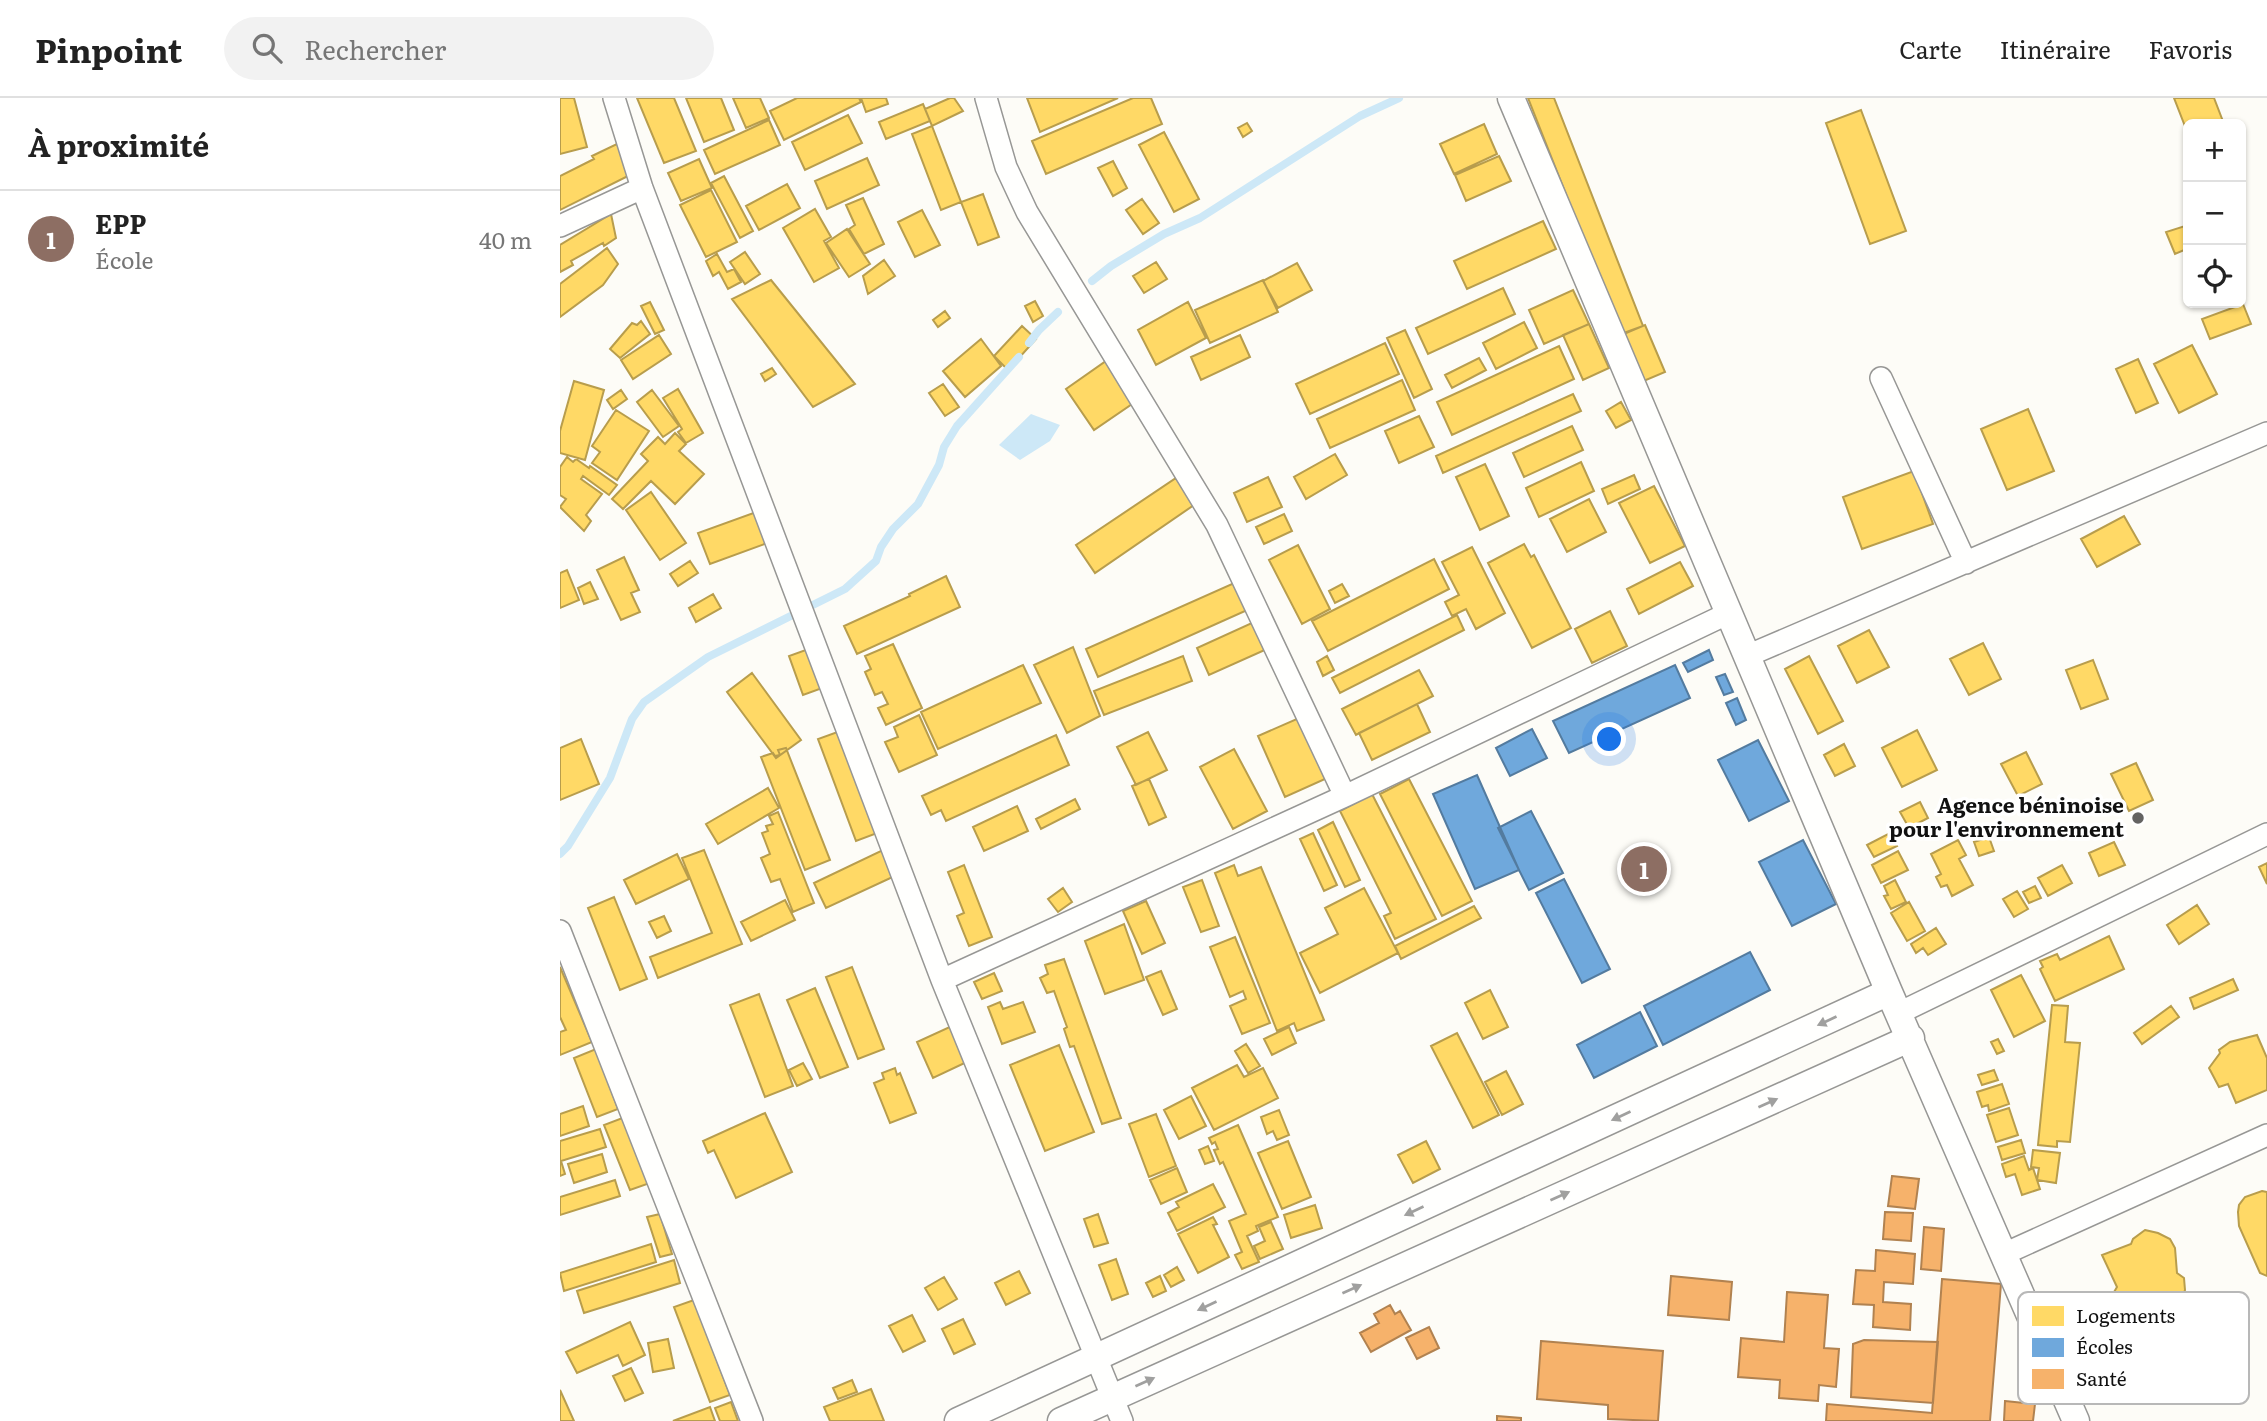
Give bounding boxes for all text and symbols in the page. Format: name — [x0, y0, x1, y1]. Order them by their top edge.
search box — [224, 17, 714, 80]
text: Pinpoint — [35, 24, 182, 73]
icon: search — [248, 29, 286, 67]
text: Rechercher — [304, 29, 446, 68]
text: Carte — [1899, 31, 1962, 66]
text: Itinéraire — [2000, 31, 2111, 66]
text: Favoris — [2149, 31, 2232, 66]
map controls — [2183, 119, 2246, 308]
button: + — [2183, 119, 2246, 182]
text: À proximité — [28, 122, 209, 166]
button: − — [2183, 182, 2246, 245]
text: EPP — [95, 203, 146, 242]
text: 1 — [46, 222, 56, 256]
text: 40 m — [479, 222, 532, 256]
text: École — [95, 242, 154, 276]
button: locate — [2183, 245, 2246, 308]
your location — [1592, 722, 1626, 756]
place label: Agence béninoise pour l'environnement — [1889, 788, 2125, 843]
marker: Agence béninoise pour l'environnement — [2130, 810, 2146, 826]
pin: 1 — [1621, 843, 1667, 895]
one-way arrow — [1817, 1015, 1837, 1027]
one-way arrow — [1757, 1097, 1778, 1108]
one-way arrow — [1611, 1110, 1631, 1122]
one-way arrow — [1550, 1190, 1570, 1202]
one-way arrow — [1404, 1205, 1424, 1217]
one-way arrow — [1342, 1283, 1363, 1294]
legend — [2018, 1292, 2249, 1404]
one-way arrow — [1197, 1300, 1217, 1312]
text: Logements — [2076, 1301, 2175, 1329]
text: Écoles — [2076, 1332, 2133, 1360]
text: Santé — [2076, 1364, 2127, 1392]
one-way arrow — [1135, 1376, 1155, 1388]

